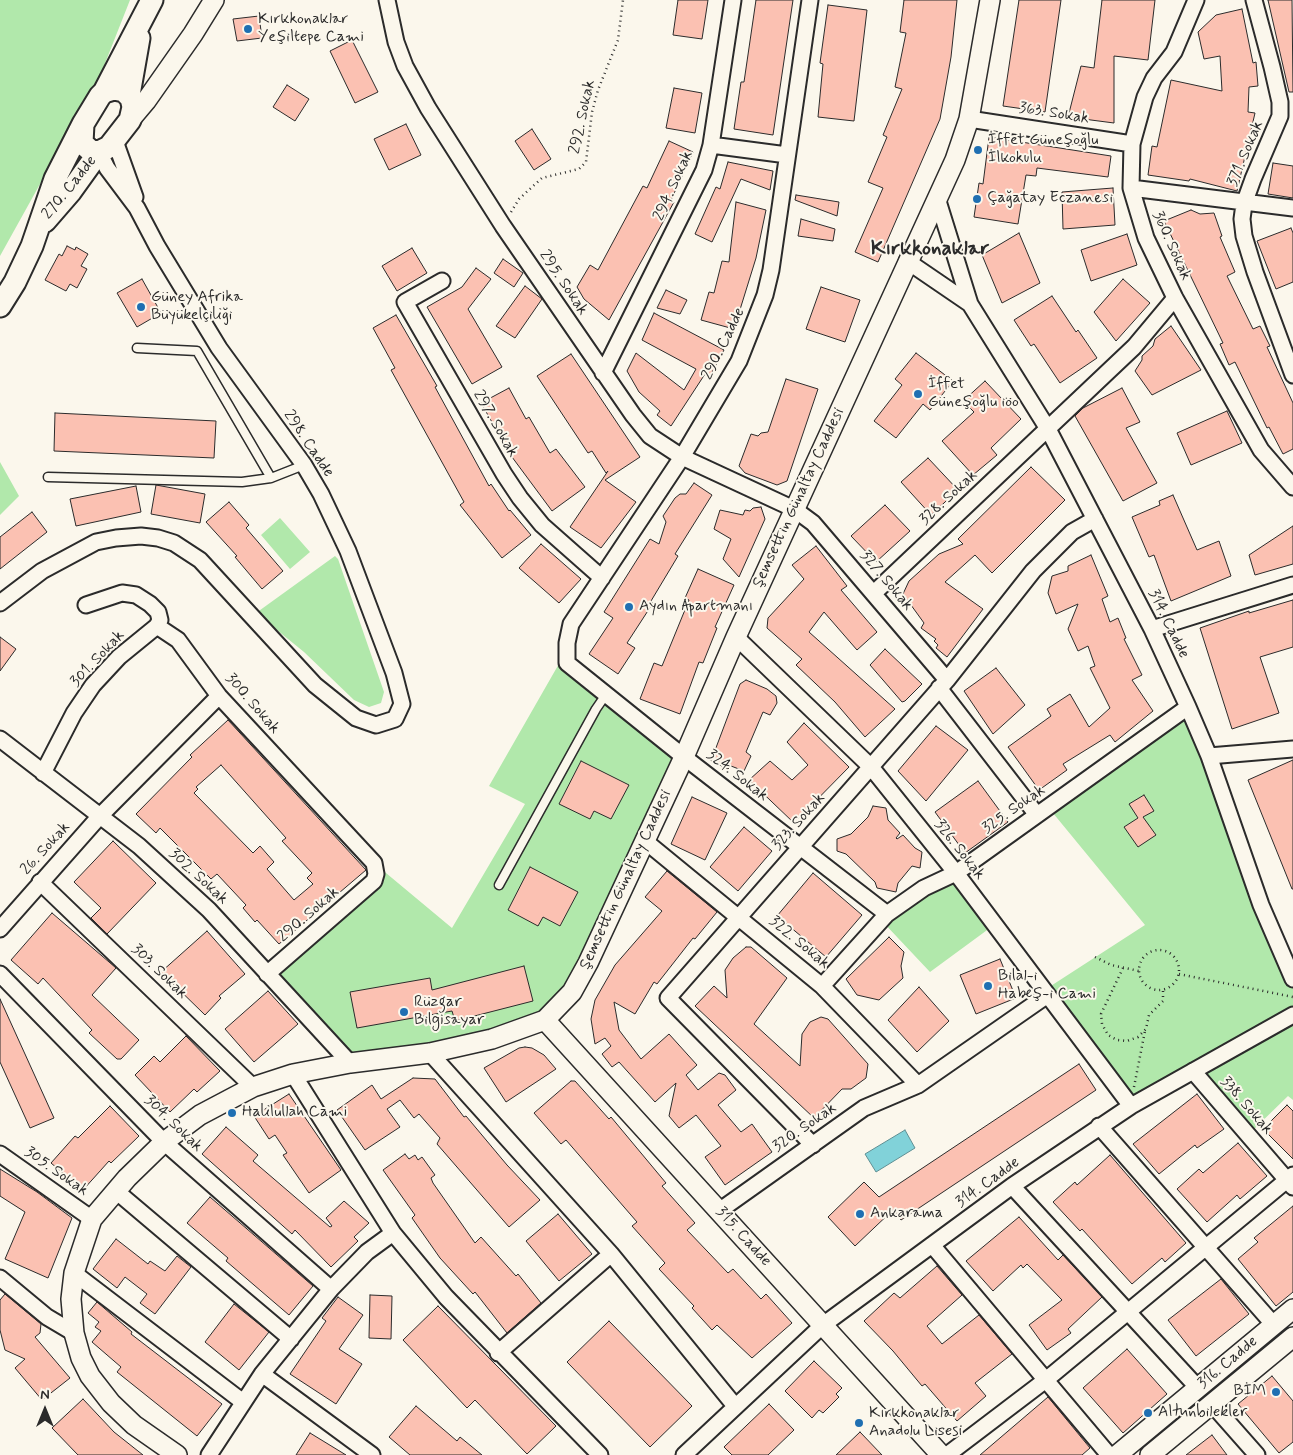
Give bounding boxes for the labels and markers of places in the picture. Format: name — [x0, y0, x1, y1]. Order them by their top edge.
place label: Kırkkonaklar Yeşiltepe Cami — [258, 10, 364, 48]
marker: Kırkkonaklar Yeşiltepe Cami — [242, 23, 254, 35]
place label: İffet Güneşoğlu İlkokulu — [988, 131, 1098, 169]
marker: İffet Güneşoğlu İlkokulu — [972, 144, 984, 156]
place label: Çağatay Eczanesi — [987, 189, 1113, 209]
marker: Çağatay Eczanesi — [971, 193, 983, 205]
place label: Güney Afrika Büyükelçiliği — [151, 288, 243, 326]
marker: Güney Afrika Büyükelçiliği — [135, 301, 147, 313]
place label: İffet Güneşoğlu iöo — [928, 375, 1019, 413]
marker: İffet Güneşoğlu iöo — [912, 388, 924, 400]
place label: Aydın Apartmanı — [639, 597, 753, 617]
marker: Aydın Apartmanı — [623, 601, 635, 613]
place label: Bilal-i Habeş-i Cami — [998, 967, 1096, 1005]
marker: Bilal-i Habeş-i Cami — [982, 980, 994, 992]
place label: Rüzgar Bilgisayar — [414, 993, 484, 1031]
marker: Rüzgar Bilgisayar — [398, 1006, 410, 1018]
place label: Halilullah Cami — [242, 1103, 347, 1123]
marker: Halilullah Cami — [226, 1107, 238, 1119]
place label: Ankarama — [870, 1204, 943, 1224]
marker: Ankarama — [854, 1208, 866, 1220]
place label: BİM — [1233, 1382, 1266, 1402]
marker: BİM — [1270, 1386, 1282, 1398]
place label: Altunbilekler — [1158, 1403, 1247, 1423]
place label: Kırkkonaklar Anadolu Lisesi — [869, 1404, 962, 1442]
marker: Altunbilekler — [1142, 1407, 1154, 1419]
marker: Kırkkonaklar Anadolu Lisesi — [853, 1417, 865, 1429]

